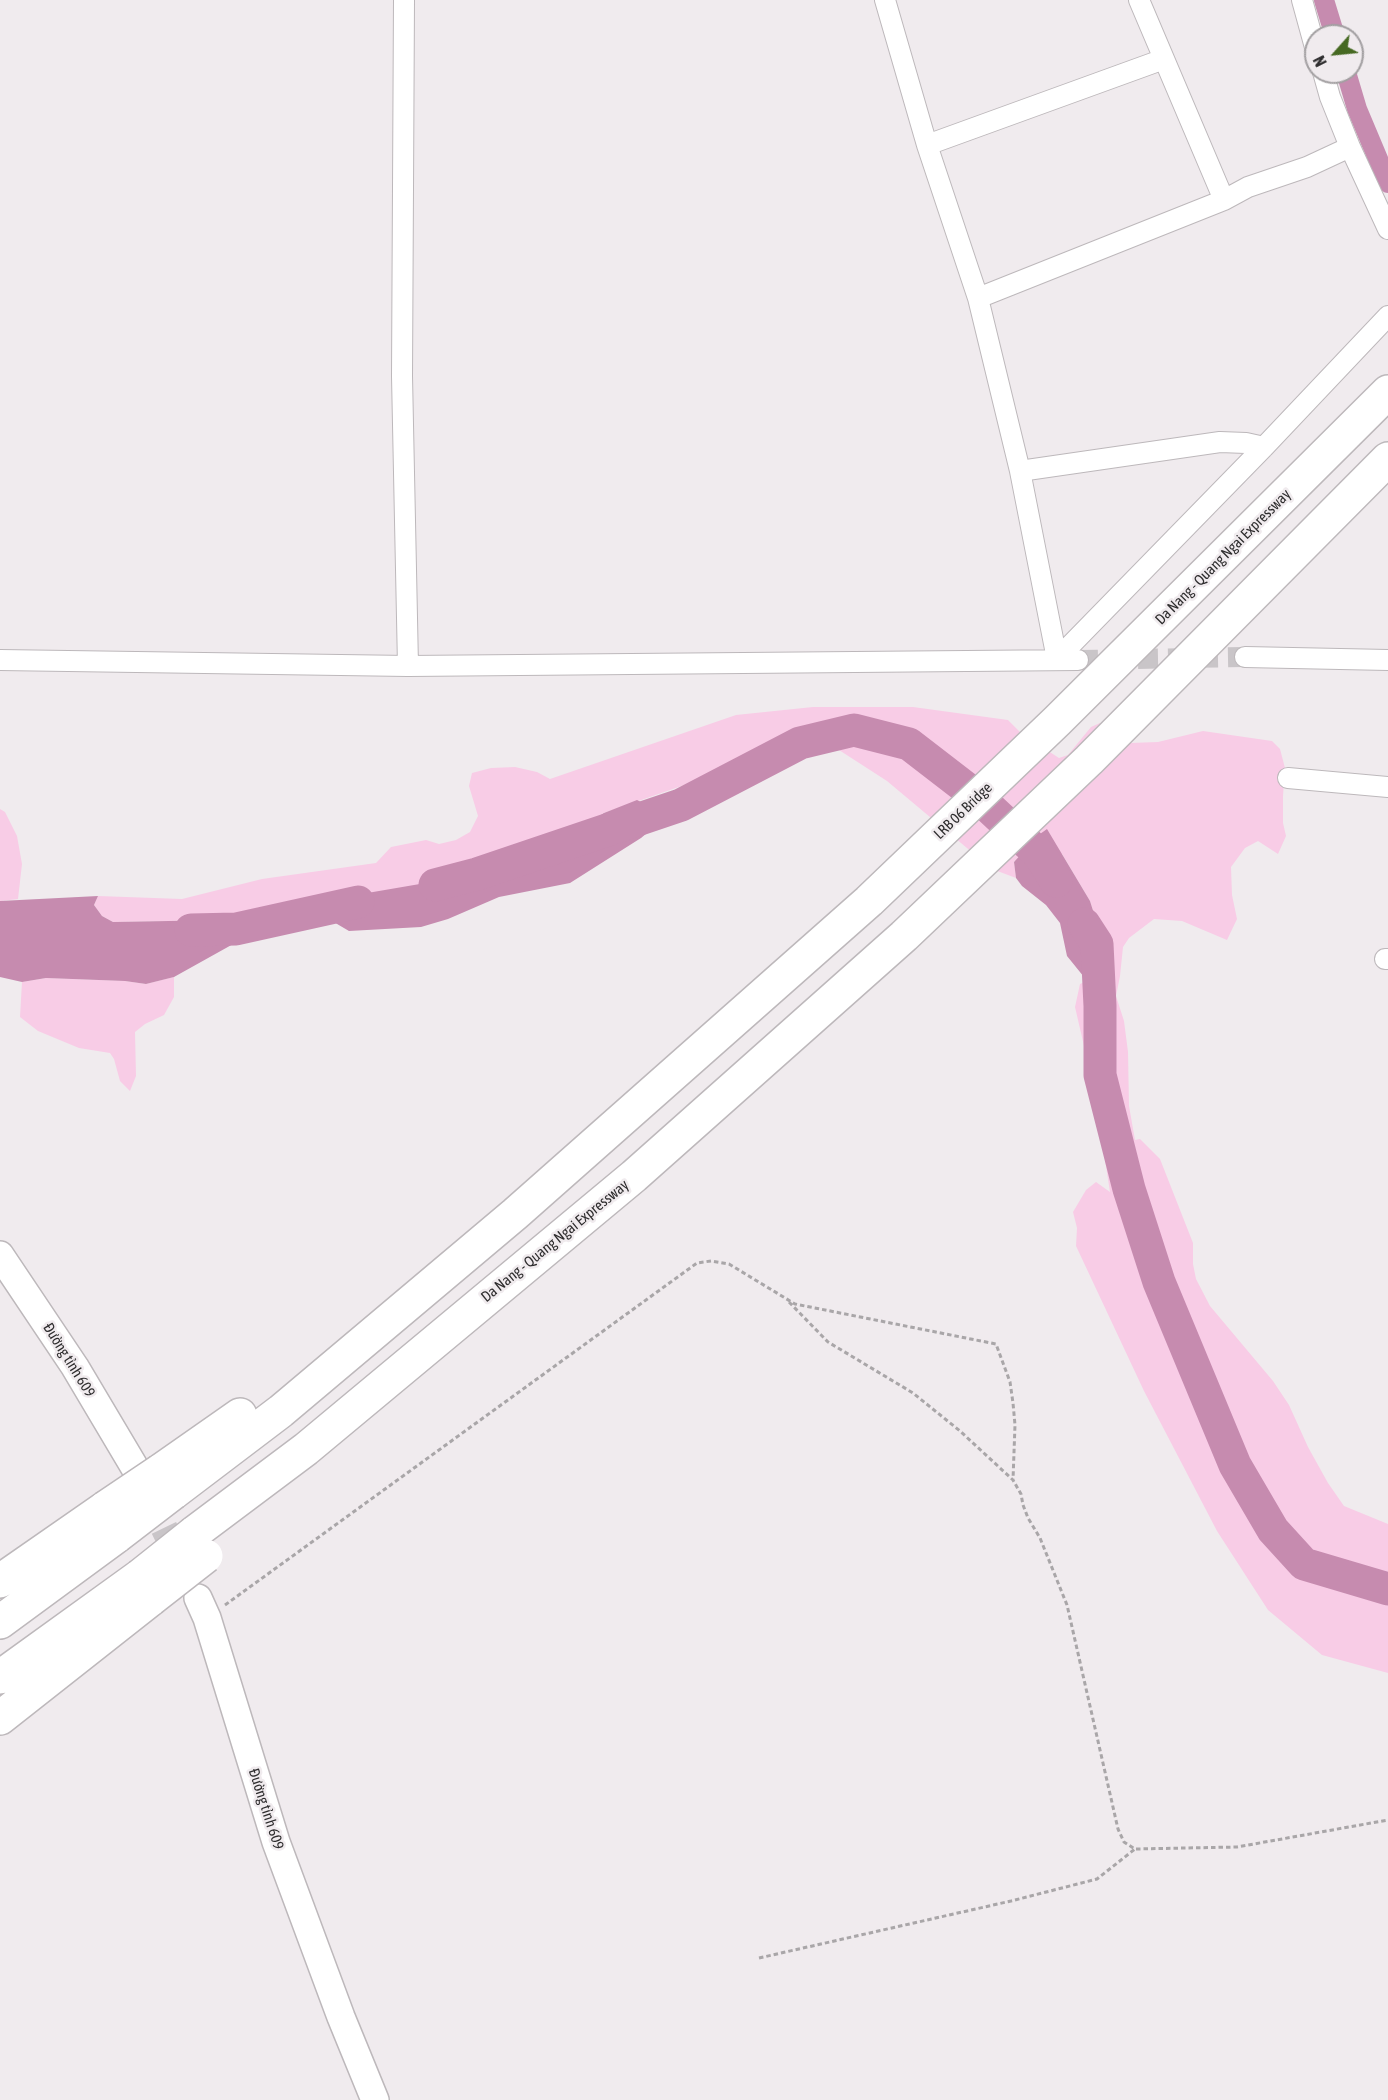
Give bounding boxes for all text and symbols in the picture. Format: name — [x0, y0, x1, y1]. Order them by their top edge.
north arrow — [1304, 24, 1364, 84]
text: N — [1310, 53, 1330, 70]
street label: Da Nang - Quang Ngai Expressway — [1151, 485, 1295, 629]
street label: LRB 06 Bridge — [930, 779, 996, 843]
street label: Da Nang - Quang Ngai Expressway — [478, 1176, 632, 1306]
street label: Đường tỉnh 609 — [39, 1320, 99, 1400]
street label: Đường tỉnh 609 — [244, 1766, 288, 1852]

